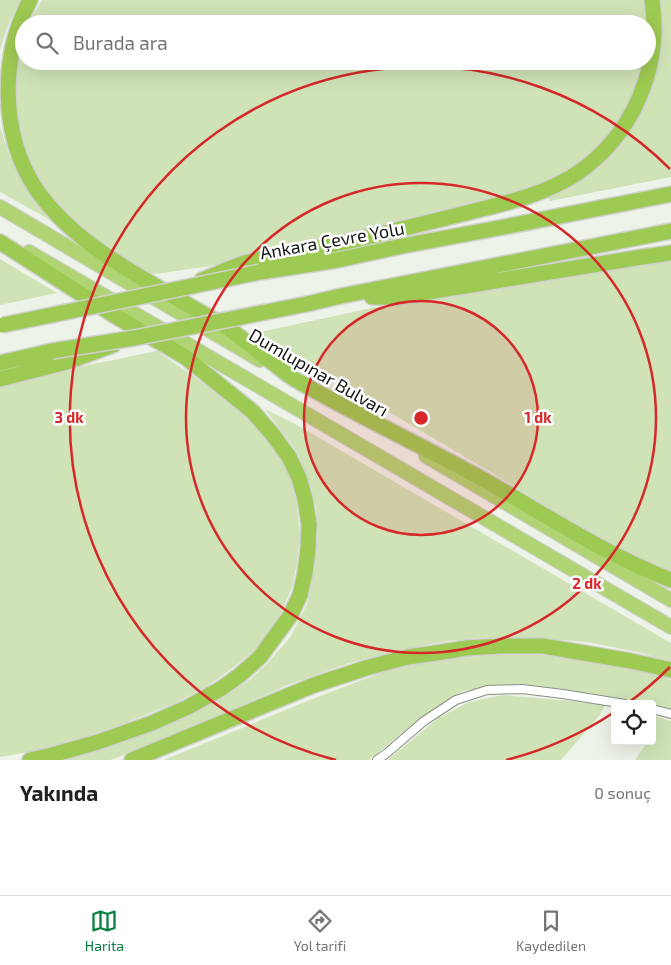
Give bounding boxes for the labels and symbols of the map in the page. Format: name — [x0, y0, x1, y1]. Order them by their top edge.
street label: Ankara Çevre Yolu — [258, 216, 406, 265]
street label: Dumlupınar Bulvarı — [245, 323, 393, 421]
text: 3 dk — [54, 408, 84, 426]
text: 1 dk — [524, 408, 552, 426]
centre of rings — [412, 409, 430, 427]
text: 2 dk — [572, 574, 602, 592]

